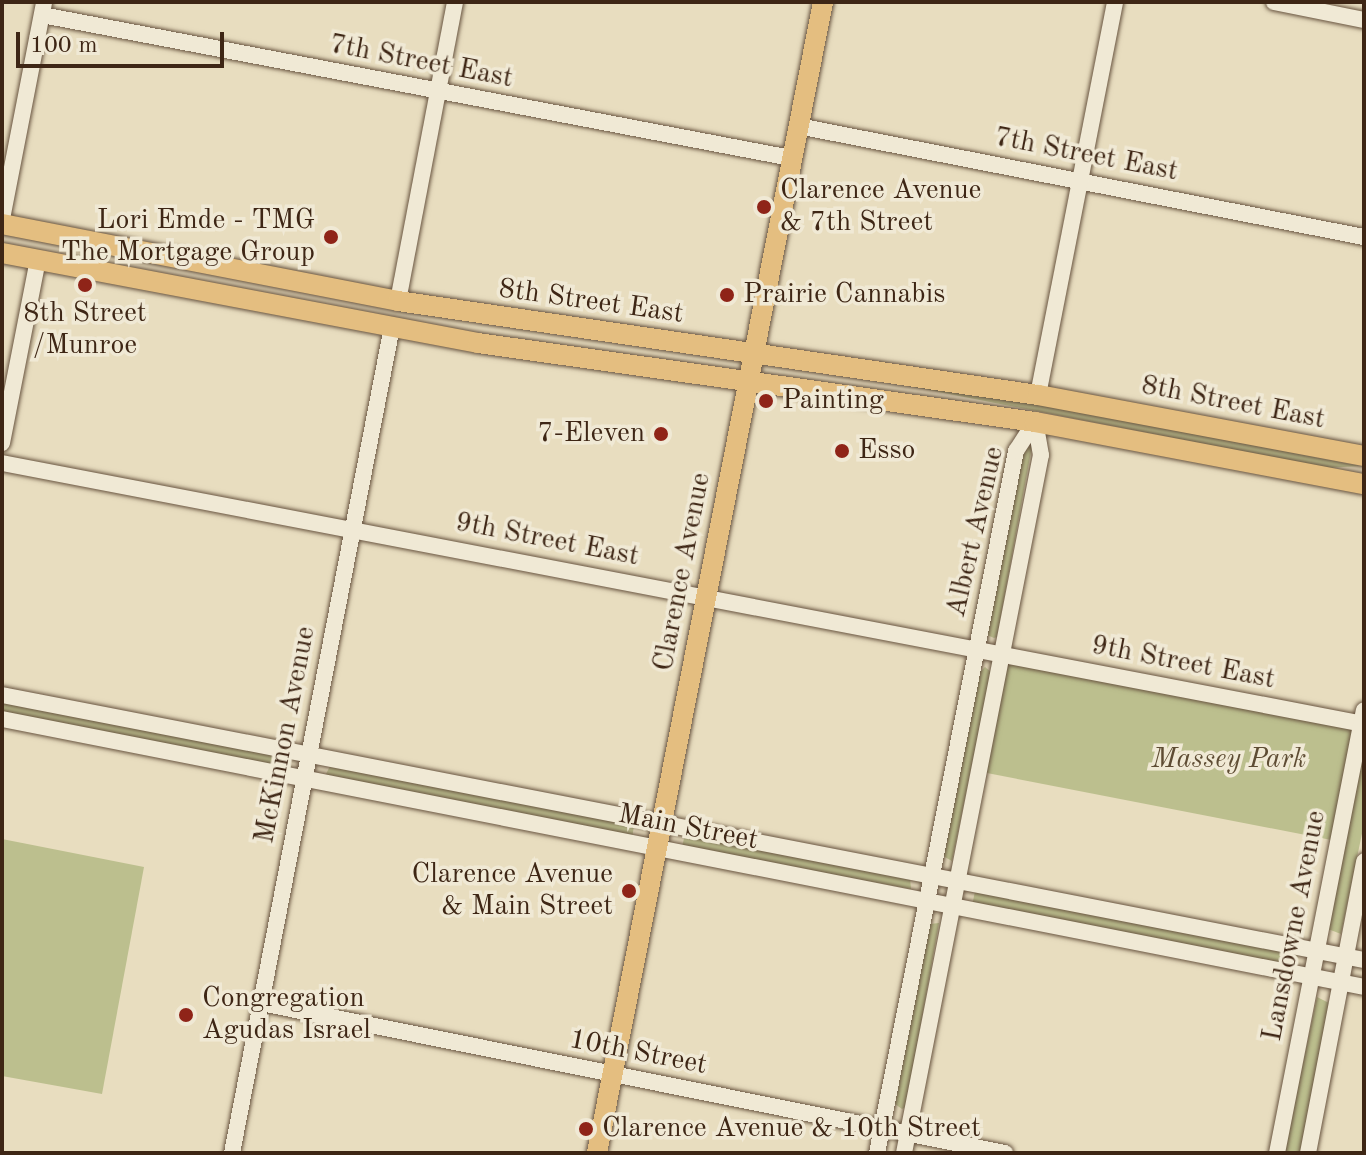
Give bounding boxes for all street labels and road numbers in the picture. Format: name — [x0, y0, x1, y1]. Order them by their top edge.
street label: 7th Street East — [326, 28, 516, 96]
street label: 7th Street East — [991, 121, 1181, 189]
street label: 8th Street East — [496, 272, 686, 332]
street label: 8th Street East — [1138, 369, 1328, 437]
street label: Albert Avenue — [940, 443, 1012, 621]
street label: Clarence Avenue — [647, 470, 719, 674]
street label: 9th Street East — [452, 506, 642, 574]
street label: McKinnon Avenue — [248, 624, 324, 846]
street label: 9th Street East — [1088, 629, 1278, 697]
street label: Main Street — [615, 798, 761, 858]
street label: Lansdowne Avenue — [1256, 808, 1334, 1044]
street label: 10th Street — [566, 1023, 710, 1083]

